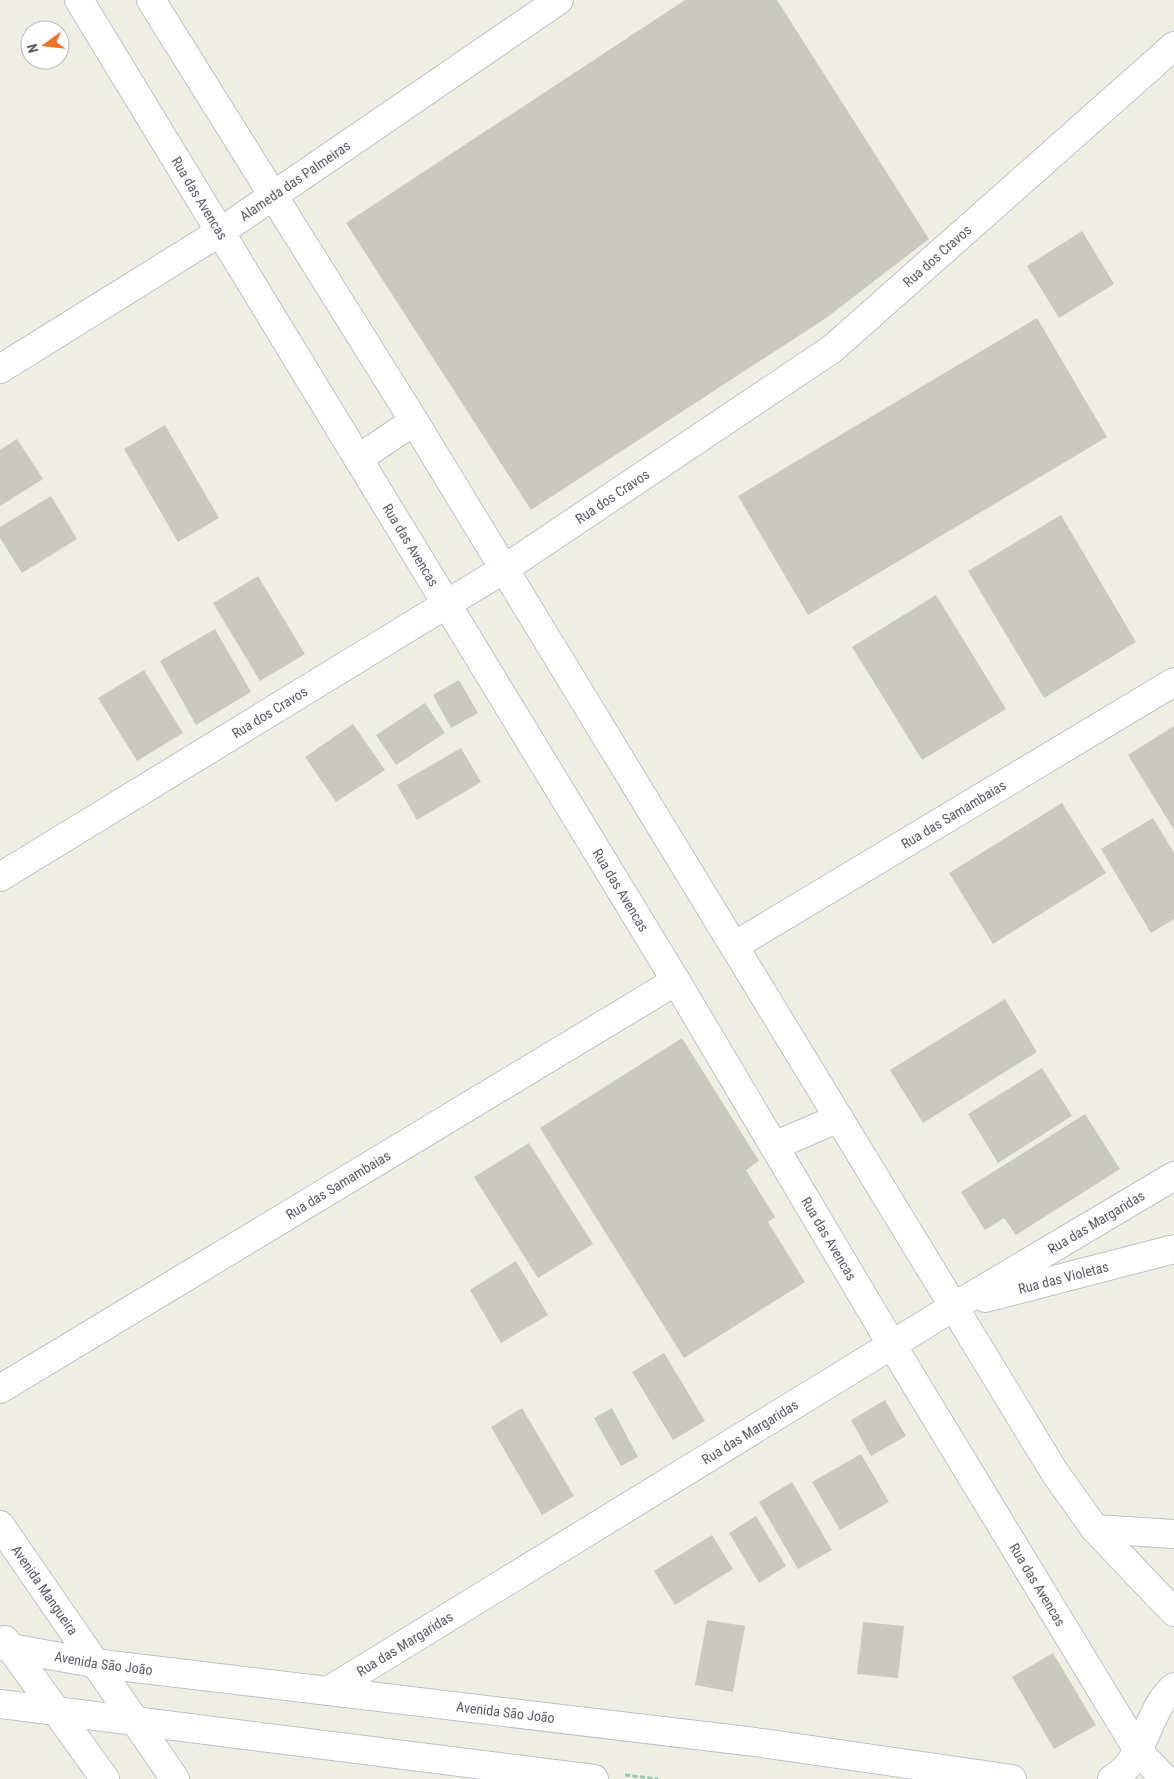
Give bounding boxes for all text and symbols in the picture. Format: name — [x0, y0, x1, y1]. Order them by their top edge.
north arrow — [20, 20, 70, 70]
text: N — [24, 42, 41, 55]
street label: Alameda das Palmeiras — [237, 137, 353, 224]
street label: Rua das Avencas — [168, 154, 231, 242]
street label: Rua dos Cravos — [900, 222, 974, 290]
street label: Rua dos Cravos — [572, 466, 652, 527]
street label: Rua das Avencas — [379, 501, 442, 589]
street label: Rua dos Cravos — [229, 683, 310, 741]
street label: Rua das Samambaias — [898, 777, 1009, 852]
street label: Rua das Avencas — [589, 846, 652, 934]
street label: Rua das Samambaias — [283, 1147, 393, 1223]
street label: Rua das Margaridas — [1045, 1187, 1148, 1257]
street label: Rua das Avencas — [798, 1194, 860, 1283]
street label: Rua das Violetas — [1017, 1258, 1110, 1297]
street label: Rua das Margaridas — [699, 1396, 801, 1468]
street label: Rua das Avencas — [1006, 1540, 1069, 1629]
street label: Avenida Mangueira — [8, 1542, 81, 1638]
street label: Rua das Margaridas — [354, 1608, 456, 1680]
street label: Avenida São João — [53, 1648, 153, 1678]
street label: Avenida São João — [455, 1698, 556, 1726]

